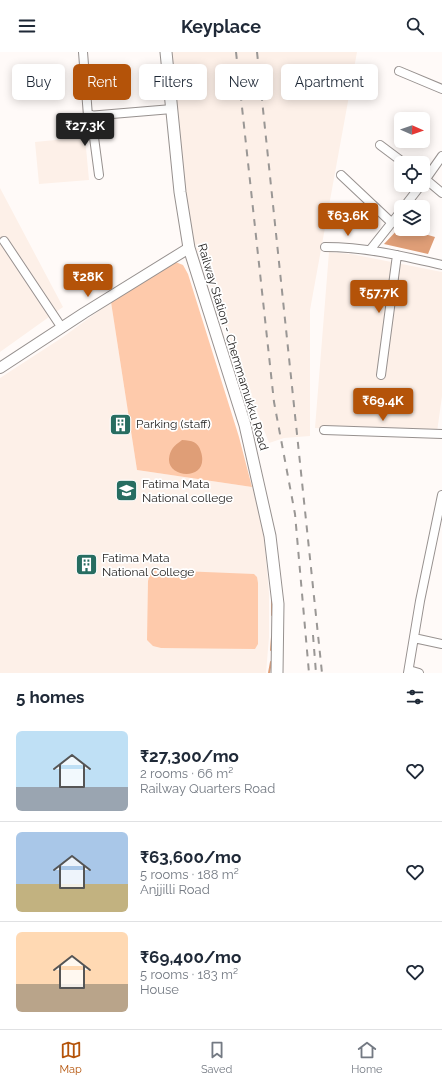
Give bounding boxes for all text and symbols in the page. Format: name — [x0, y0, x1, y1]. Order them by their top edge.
icon: menu — [16, 15, 38, 37]
icon: search — [404, 15, 426, 37]
text: Keyplace — [181, 16, 261, 37]
chip: Buy — [12, 64, 65, 100]
chip: Rent — [73, 64, 131, 100]
chip: Filters — [139, 64, 207, 100]
chip: New — [215, 64, 273, 100]
chip: Apartment — [281, 64, 378, 100]
north arrow — [394, 112, 430, 148]
map controls — [394, 112, 430, 236]
pin: ₹27.3K — [52, 113, 118, 147]
text: ₹27.3K — [65, 118, 105, 133]
button: locate — [394, 156, 430, 192]
button: layers — [394, 200, 430, 236]
pin: ₹63.6K — [315, 203, 381, 237]
text: ₹63.6K — [327, 208, 369, 223]
street label: Railway Station - Chemmamukku Road — [195, 242, 271, 452]
pin: ₹28K — [64, 264, 112, 298]
text: ₹28K — [73, 269, 103, 284]
pin: ₹57.7K — [346, 280, 412, 314]
text: ₹57.7K — [359, 285, 399, 300]
pin: ₹69.4K — [350, 388, 416, 422]
text: ₹69.4K — [362, 393, 404, 408]
building icon: Parking (staff) — [108, 411, 134, 437]
place label: Parking (staff) — [136, 417, 211, 431]
place label: Fatima Mata National college — [142, 477, 233, 505]
school or university icon: Fatima Mata National college — [114, 478, 140, 504]
place label: Fatima Mata National College — [102, 551, 194, 579]
building icon: Fatima Mata National College — [74, 552, 100, 578]
icon: filters — [404, 686, 426, 708]
text: 5 homes — [16, 687, 84, 707]
text: ₹27,300/mo — [140, 746, 239, 766]
icon: home — [48, 747, 96, 795]
icon: heart — [404, 760, 426, 782]
text: 2 rooms · 66 m² — [140, 766, 233, 781]
text: Railway Quarters Road — [140, 781, 275, 796]
text: ₹63,600/mo — [140, 847, 241, 867]
icon: home — [48, 848, 96, 896]
icon: heart — [404, 861, 426, 883]
text: 5 rooms · 188 m² — [140, 867, 239, 882]
text: Anjjilli Road — [140, 882, 210, 897]
text: ₹69,400/mo — [140, 947, 241, 967]
icon: home — [48, 948, 96, 996]
icon: heart — [404, 961, 426, 983]
text: 5 rooms · 183 m² — [140, 967, 238, 982]
text: House — [140, 982, 179, 997]
tab: Map — [60, 1039, 82, 1076]
tab: Saved — [201, 1039, 232, 1076]
tab: Home — [351, 1039, 382, 1076]

